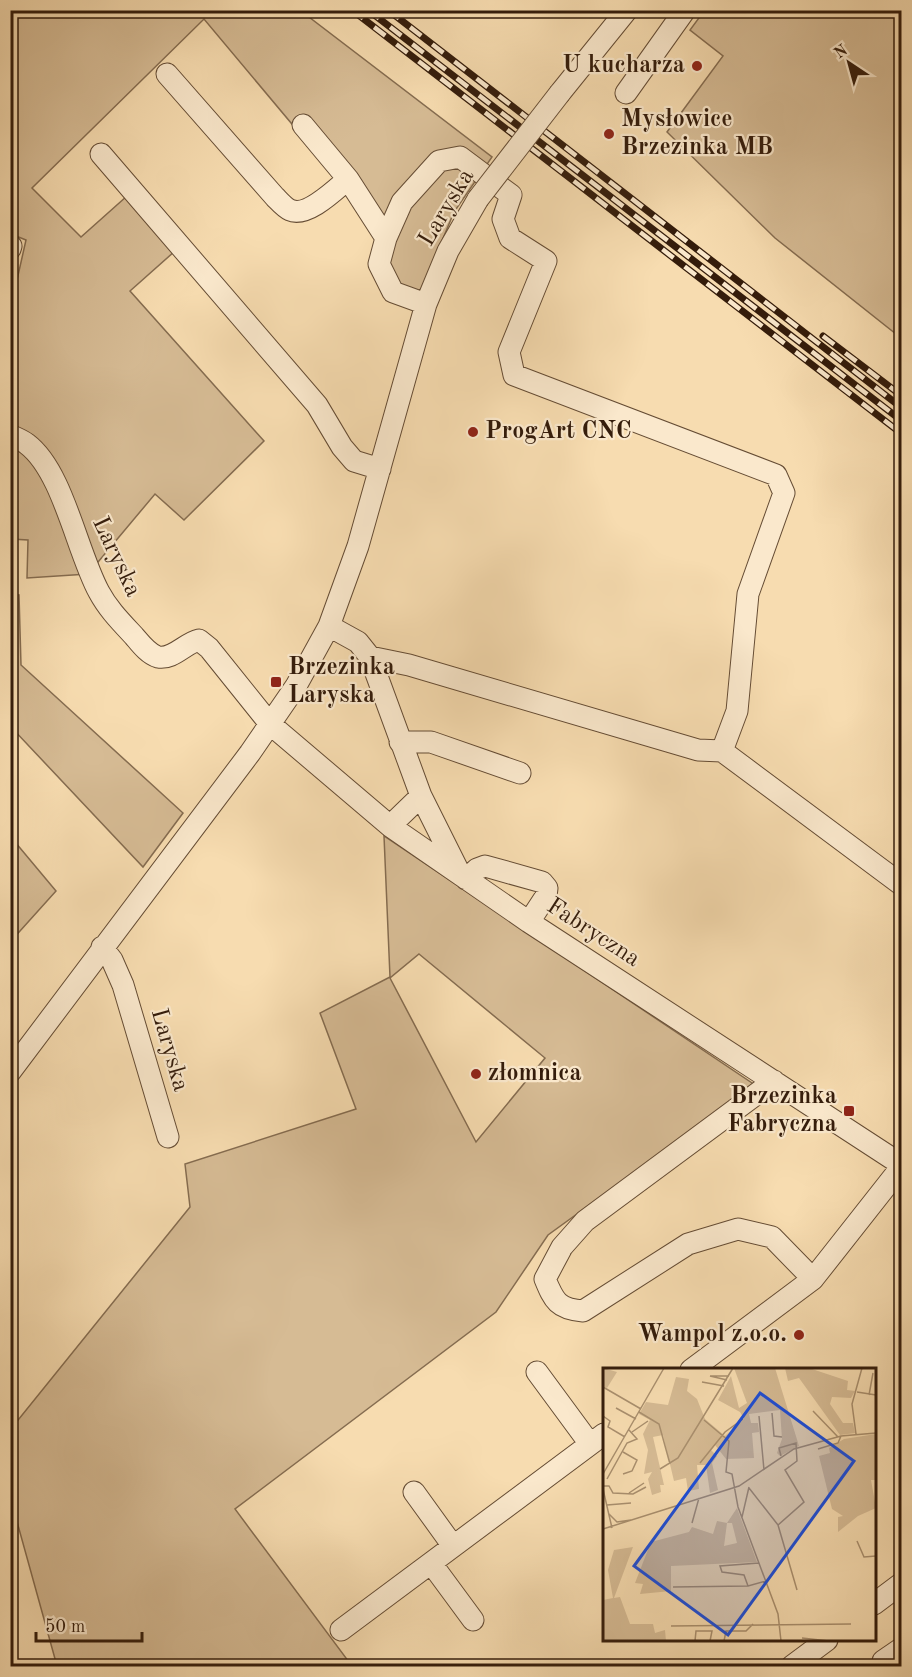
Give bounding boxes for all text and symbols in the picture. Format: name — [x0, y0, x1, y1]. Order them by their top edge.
north arrow — [819, 33, 879, 93]
text: N — [832, 42, 852, 63]
place label: U kucharza — [562, 54, 685, 78]
marker: U kucharza — [690, 59, 704, 73]
place label: Mysłowice Brzezinka MB — [621, 108, 773, 160]
marker: Mysłowice Brzezinka MB — [602, 127, 616, 141]
street label: Laryska — [415, 165, 479, 251]
place label: ProgArt CNC — [485, 420, 632, 444]
marker: ProgArt CNC — [466, 425, 480, 439]
street label: Laryska — [87, 513, 145, 601]
place label: Brzezinka Laryska — [288, 656, 395, 708]
marker: Brzezinka Laryska — [269, 675, 283, 689]
street label: Fabryczna — [542, 894, 644, 972]
street label: Laryska — [146, 1006, 192, 1094]
place label: złomnica — [488, 1062, 582, 1086]
marker: złomnica — [469, 1067, 483, 1081]
place label: Brzezinka Fabryczna — [727, 1085, 837, 1137]
marker: Brzezinka Fabryczna — [842, 1104, 856, 1118]
place label: Wampol z.o.o. — [637, 1323, 787, 1347]
marker: Wampol z.o.o. — [792, 1328, 806, 1342]
inset map — [603, 1368, 876, 1641]
scale bar — [36, 1605, 142, 1643]
text: 50 m — [45, 1618, 85, 1636]

